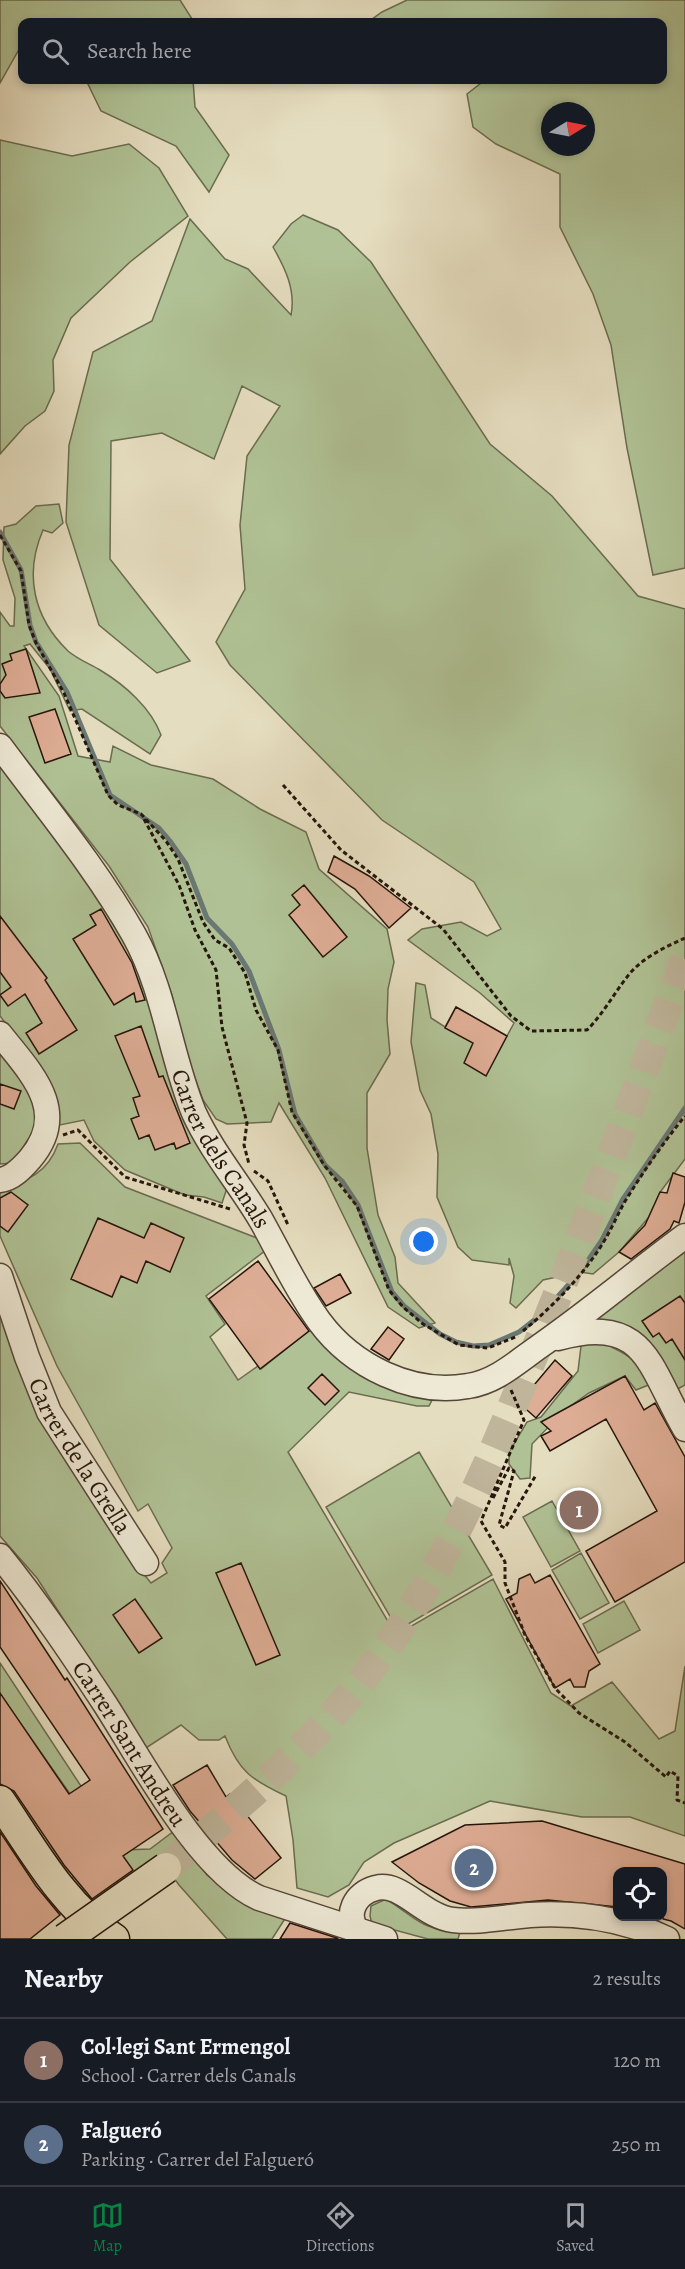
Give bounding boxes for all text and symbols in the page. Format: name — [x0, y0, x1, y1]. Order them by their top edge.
search box — [18, 18, 667, 84]
icon: search — [39, 35, 72, 68]
text: Search here — [87, 36, 192, 66]
north arrow — [541, 102, 595, 156]
street label: Carrer dels Canals — [164, 1065, 278, 1234]
your location — [409, 1227, 438, 1256]
street label: Carrer de la Grella — [21, 1373, 140, 1541]
pin: 1 — [560, 1488, 598, 1532]
street label: Carrer Sant Andreu — [65, 1655, 194, 1833]
pin: 2 — [454, 1846, 494, 1890]
map controls — [613, 1867, 667, 1921]
button: locate — [613, 1867, 667, 1921]
text: Nearby — [24, 1961, 103, 1996]
text: 2 results — [593, 1965, 661, 1992]
text: Col·legi Sant Ermengol — [81, 2032, 290, 2062]
text: 1 — [40, 2047, 47, 2074]
text: 120 m — [613, 2047, 661, 2074]
text: School · Carrer dels Canals — [81, 2062, 296, 2089]
text: Falgueró — [81, 2116, 161, 2146]
text: 2 — [39, 2131, 48, 2158]
text: 250 m — [612, 2131, 661, 2158]
text: Parking · Carrer del Falgueró — [81, 2146, 314, 2173]
tab: Map — [91, 2199, 124, 2257]
tab: Directions — [306, 2199, 374, 2257]
tab: Saved — [556, 2199, 594, 2257]

